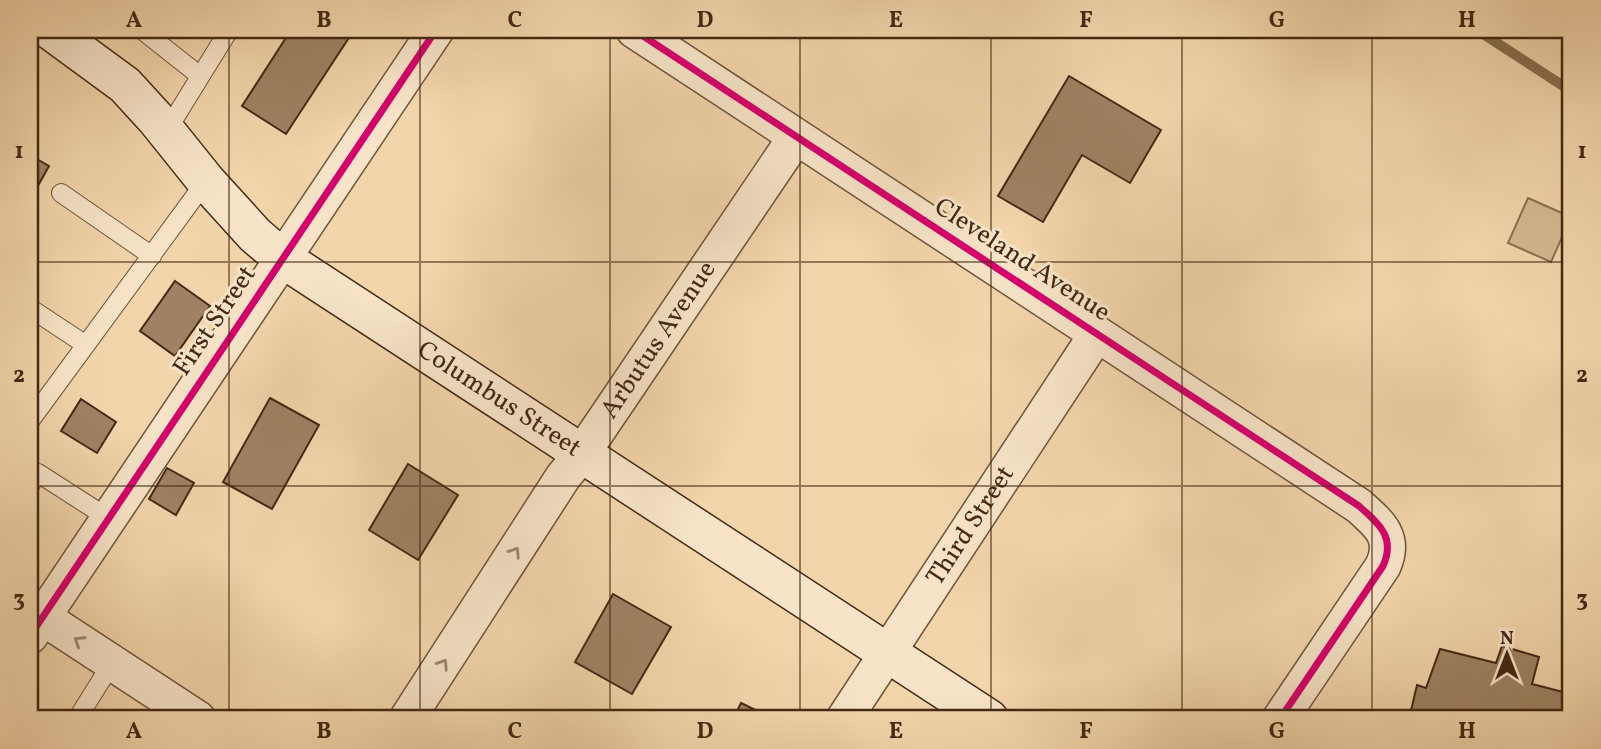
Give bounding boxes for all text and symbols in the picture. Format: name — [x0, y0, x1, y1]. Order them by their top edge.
text: A — [126, 5, 142, 37]
text: B — [316, 5, 332, 37]
text: C — [508, 5, 522, 37]
text: D — [697, 5, 714, 37]
text: E — [889, 5, 903, 37]
text: F — [1079, 5, 1093, 37]
text: G — [1269, 5, 1285, 37]
text: H — [1458, 5, 1476, 37]
text: 1 — [14, 136, 24, 168]
text: 1 — [1577, 136, 1587, 168]
street label: Cleveland Avenue — [927, 189, 1117, 331]
street label: Arbutus Avenue — [592, 254, 725, 426]
street label: First Street — [165, 259, 265, 383]
street label: Columbus Street — [410, 333, 588, 466]
text: 2 — [13, 360, 25, 392]
text: 2 — [1576, 360, 1588, 392]
street label: Third Street — [918, 459, 1024, 593]
one-way arrow — [507, 546, 520, 559]
text: 3 — [13, 584, 25, 616]
text: 3 — [1576, 584, 1588, 616]
north arrow — [1472, 620, 1542, 690]
text: N — [1500, 626, 1514, 652]
one-way arrow — [74, 637, 87, 650]
one-way arrow — [435, 659, 448, 672]
text: A — [126, 716, 142, 748]
text: B — [316, 716, 332, 748]
text: C — [508, 716, 522, 748]
text: D — [697, 716, 714, 748]
text: E — [889, 716, 903, 748]
text: F — [1079, 716, 1093, 748]
text: G — [1269, 716, 1285, 748]
text: H — [1458, 716, 1476, 748]

